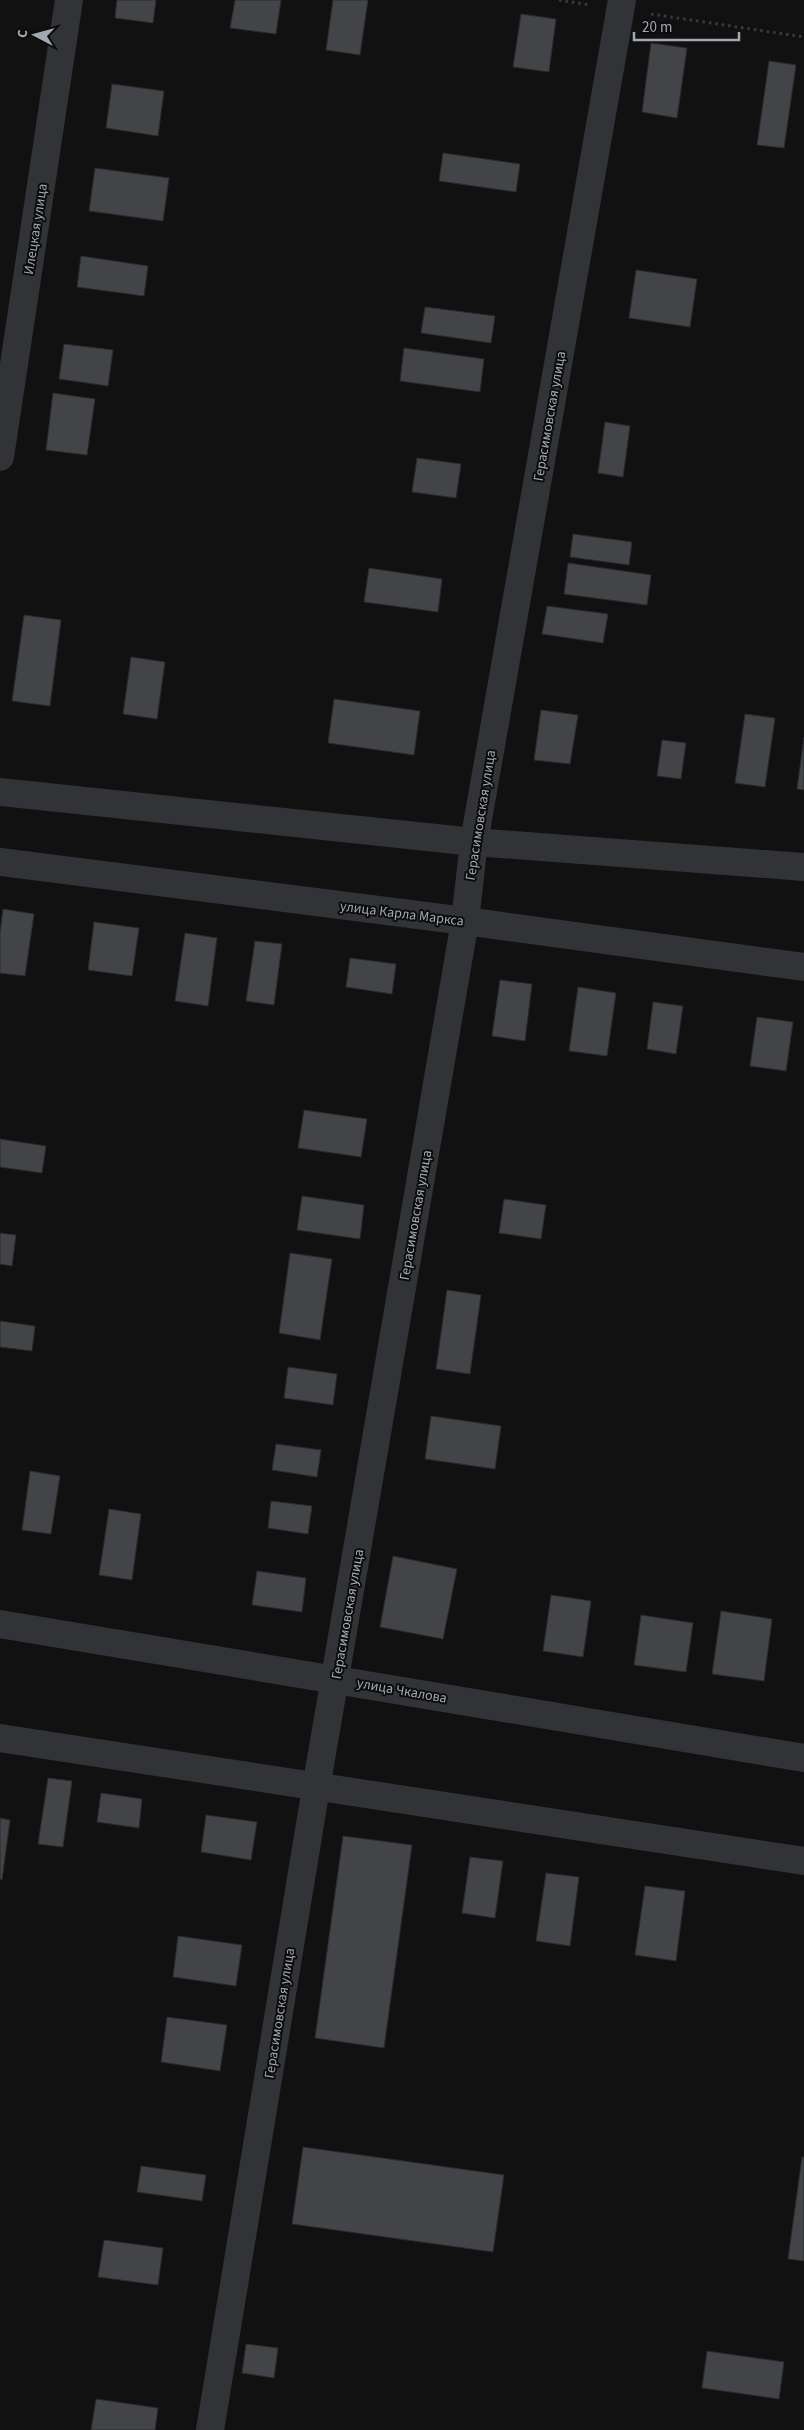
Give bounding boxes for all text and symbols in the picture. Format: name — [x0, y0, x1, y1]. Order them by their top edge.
north arrow — [10, 10, 60, 60]
scale bar — [634, 10, 739, 42]
text: 20 m — [642, 17, 672, 38]
text: С — [13, 29, 33, 39]
street label: Илецкая улица — [19, 182, 53, 276]
street label: Герасимовская улица — [529, 350, 571, 483]
street label: Герасимовская улица — [461, 748, 501, 882]
street label: улица Карла Маркса — [339, 896, 465, 932]
street label: Герасимовская улица — [395, 1149, 437, 1282]
street label: Герасимовская улица — [327, 1548, 369, 1681]
street label: улица Чкалова — [355, 1673, 448, 1709]
street label: Герасимовская улица — [260, 1946, 300, 2080]

